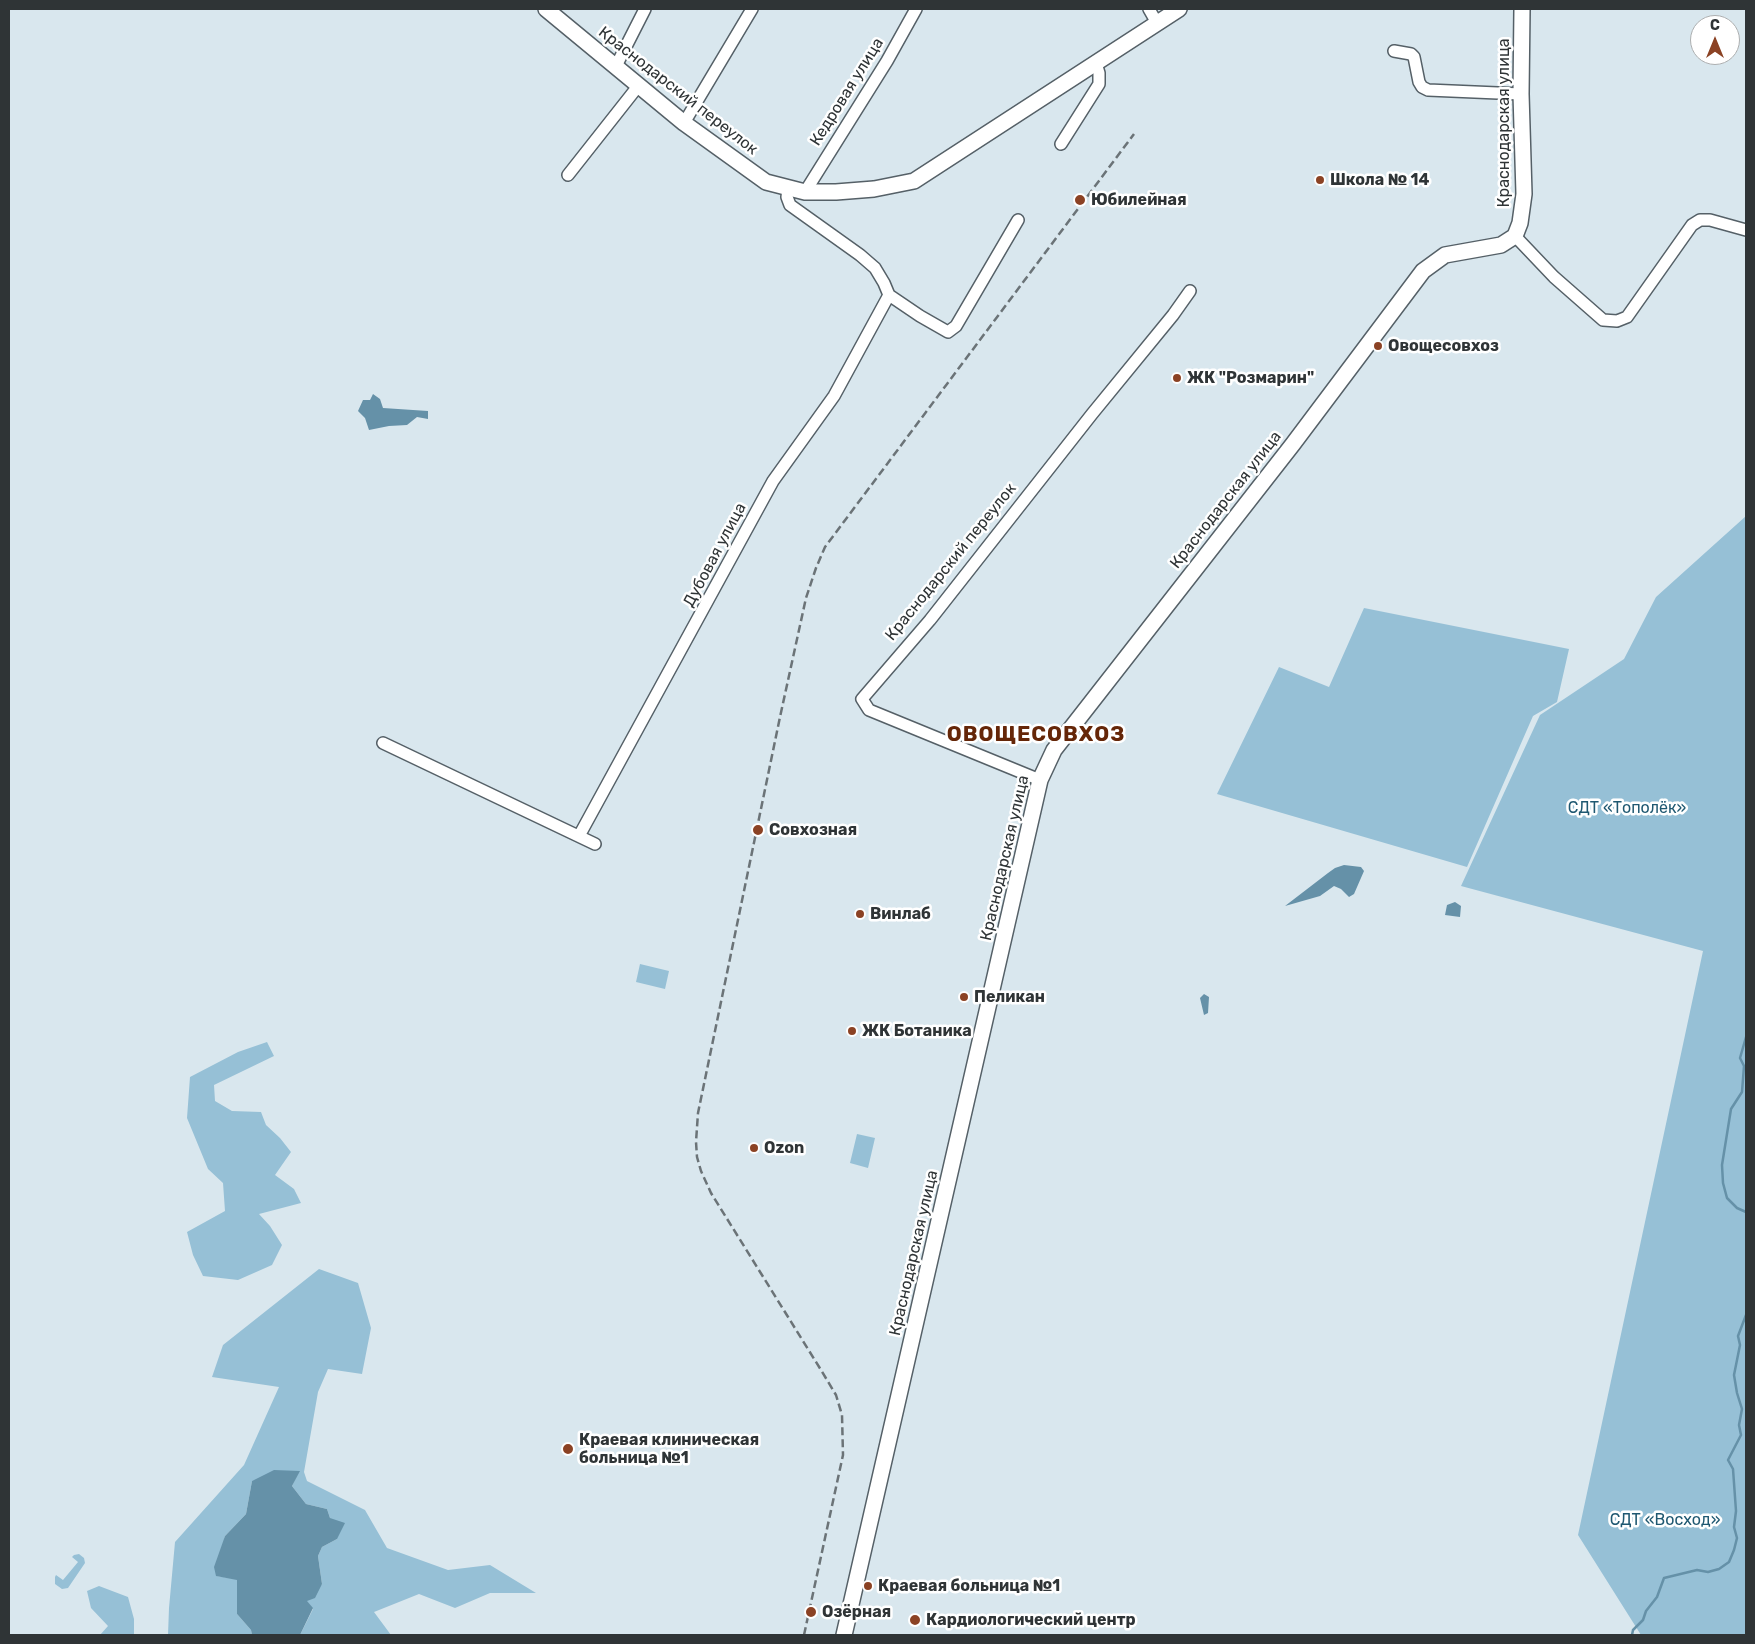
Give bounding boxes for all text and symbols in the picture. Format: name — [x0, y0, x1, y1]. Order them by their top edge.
north arrow — [1690, 15, 1740, 65]
text: С — [1710, 17, 1720, 34]
street label: Краснодарский переулок — [594, 23, 762, 159]
street label: Кедровая улица — [806, 35, 888, 149]
street label: Краснодарская улица — [1494, 38, 1514, 208]
place label: Школа № 14 — [1330, 170, 1429, 190]
marker: Школа № 14 — [1314, 174, 1326, 186]
place label: Юбилейная — [1091, 190, 1187, 210]
marker: Юбилейная — [1073, 193, 1087, 207]
place label: Овощесовхоз — [1388, 336, 1499, 356]
marker: Овощесовхоз — [1372, 340, 1384, 352]
place label: ЖК "Розмарин" — [1187, 368, 1314, 388]
marker: ЖК "Розмарин" — [1171, 372, 1183, 384]
street label: Краснодарская улица — [1166, 427, 1286, 573]
street label: Краснодарский переулок — [882, 479, 1020, 645]
street label: Дубовая улица — [680, 500, 750, 610]
district label: ОВОЩЕСОВХОЗ — [945, 722, 1127, 748]
street label: Краснодарская улица — [977, 773, 1033, 943]
park label: СДТ «Тополёк» — [1568, 798, 1686, 818]
place label: Совхозная — [769, 820, 857, 840]
marker: Совхозная — [751, 823, 765, 837]
place label: Винлаб — [870, 904, 931, 924]
marker: Винлаб — [854, 908, 866, 920]
place label: Пеликан — [974, 987, 1045, 1007]
marker: Пеликан — [958, 991, 970, 1003]
place label: ЖК Ботаника — [862, 1021, 972, 1041]
marker: ЖК Ботаника — [846, 1025, 858, 1037]
place label: Ozon — [764, 1138, 804, 1158]
marker: Ozon — [748, 1142, 760, 1154]
street label: Краснодарская улица — [886, 1168, 942, 1338]
place label: Краевая клиническая больница №1 — [579, 1430, 759, 1468]
marker: Краевая клиническая больница №1 — [561, 1442, 575, 1456]
park label: СДТ «Восход» — [1610, 1510, 1720, 1530]
place label: Краевая больница №1 — [878, 1576, 1060, 1596]
marker: Краевая больница №1 — [862, 1580, 874, 1592]
place label: Озёрная — [822, 1602, 891, 1622]
marker: Озёрная — [804, 1605, 818, 1619]
place label: Кардиологический центр — [926, 1610, 1136, 1630]
marker: Кардиологический центр — [908, 1613, 922, 1627]

